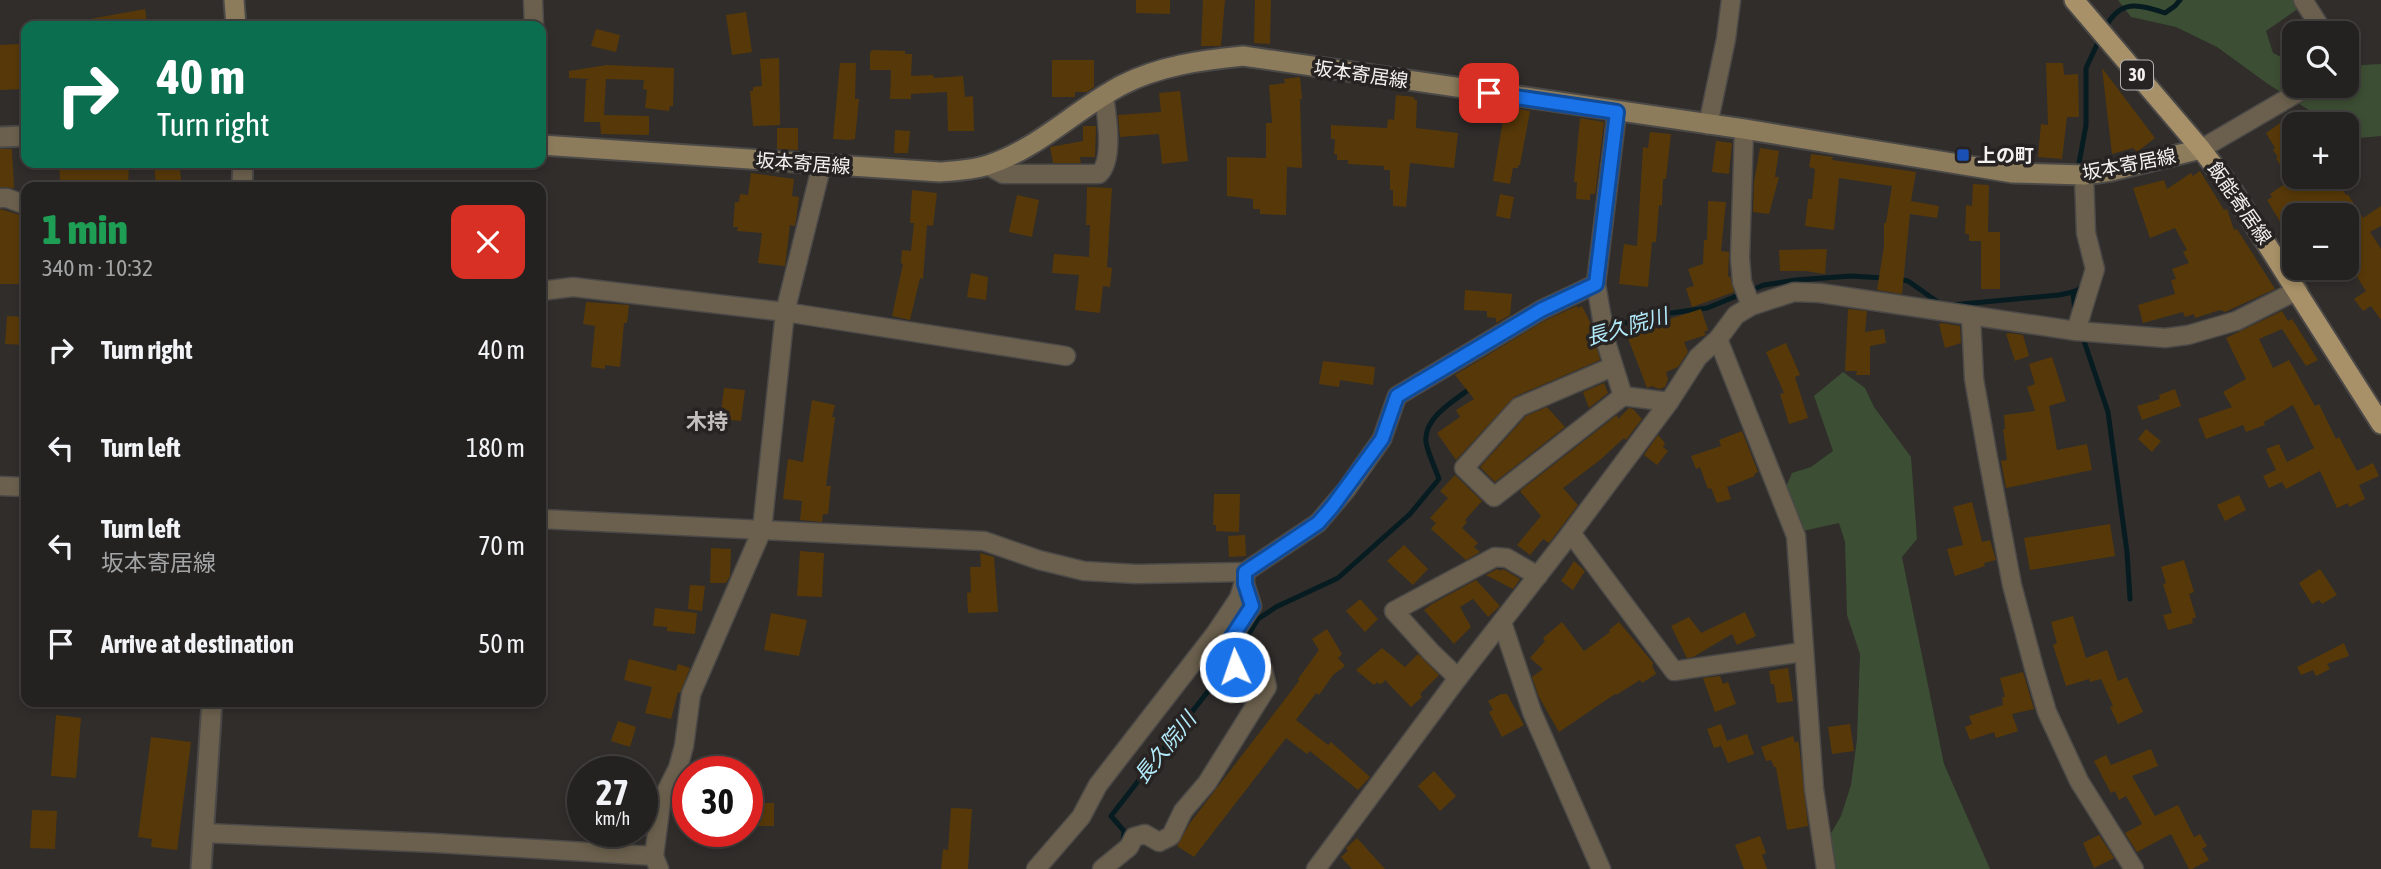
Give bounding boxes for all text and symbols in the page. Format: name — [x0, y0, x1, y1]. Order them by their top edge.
map controls — [2282, 21, 2359, 280]
button: search — [2282, 21, 2359, 98]
text: 40 m — [157, 48, 245, 104]
icon: right — [42, 49, 133, 140]
street label: 坂本寄居線 — [1312, 56, 1410, 92]
road number: 30 — [2121, 60, 2153, 90]
pin — [1459, 63, 1519, 123]
icon: arrive — [1470, 74, 1508, 112]
text: Turn right — [157, 106, 270, 143]
button: + — [2282, 112, 2359, 189]
place label: 上の町 — [1977, 144, 2034, 166]
street label: 坂本寄居線 — [2080, 144, 2178, 184]
marker: 上の町 — [1955, 147, 1971, 163]
street label: 坂本寄居線 — [755, 149, 851, 177]
street label: 飯能寄居線 — [2204, 158, 2276, 248]
button: − — [2282, 203, 2359, 280]
text: 1 min — [42, 205, 128, 253]
button: close — [451, 205, 525, 279]
text: 340 m · 10:32 — [42, 255, 153, 281]
water label: 長久院川 — [1583, 302, 1672, 349]
icon: right — [42, 331, 80, 369]
text: Turn right — [101, 335, 192, 365]
text: 40 m — [478, 335, 525, 365]
district label: 木持 — [686, 409, 728, 433]
icon: left — [42, 429, 80, 467]
text: Turn left — [101, 433, 181, 463]
text: 180 m — [466, 433, 525, 463]
text: Turn left — [101, 514, 181, 544]
icon: left — [42, 527, 80, 565]
text: 70 m — [478, 531, 525, 561]
text: 坂本寄居線 — [101, 550, 216, 576]
icon: arrive — [42, 625, 80, 663]
text: Arrive at destination — [101, 629, 294, 659]
text: 50 m — [478, 629, 525, 659]
position arrow — [1198, 630, 1272, 704]
water label: 長久院川 — [1128, 706, 1201, 788]
speed limit sign: 30 — [672, 756, 763, 847]
text: 27 — [596, 772, 629, 812]
text: km/h — [595, 808, 630, 829]

